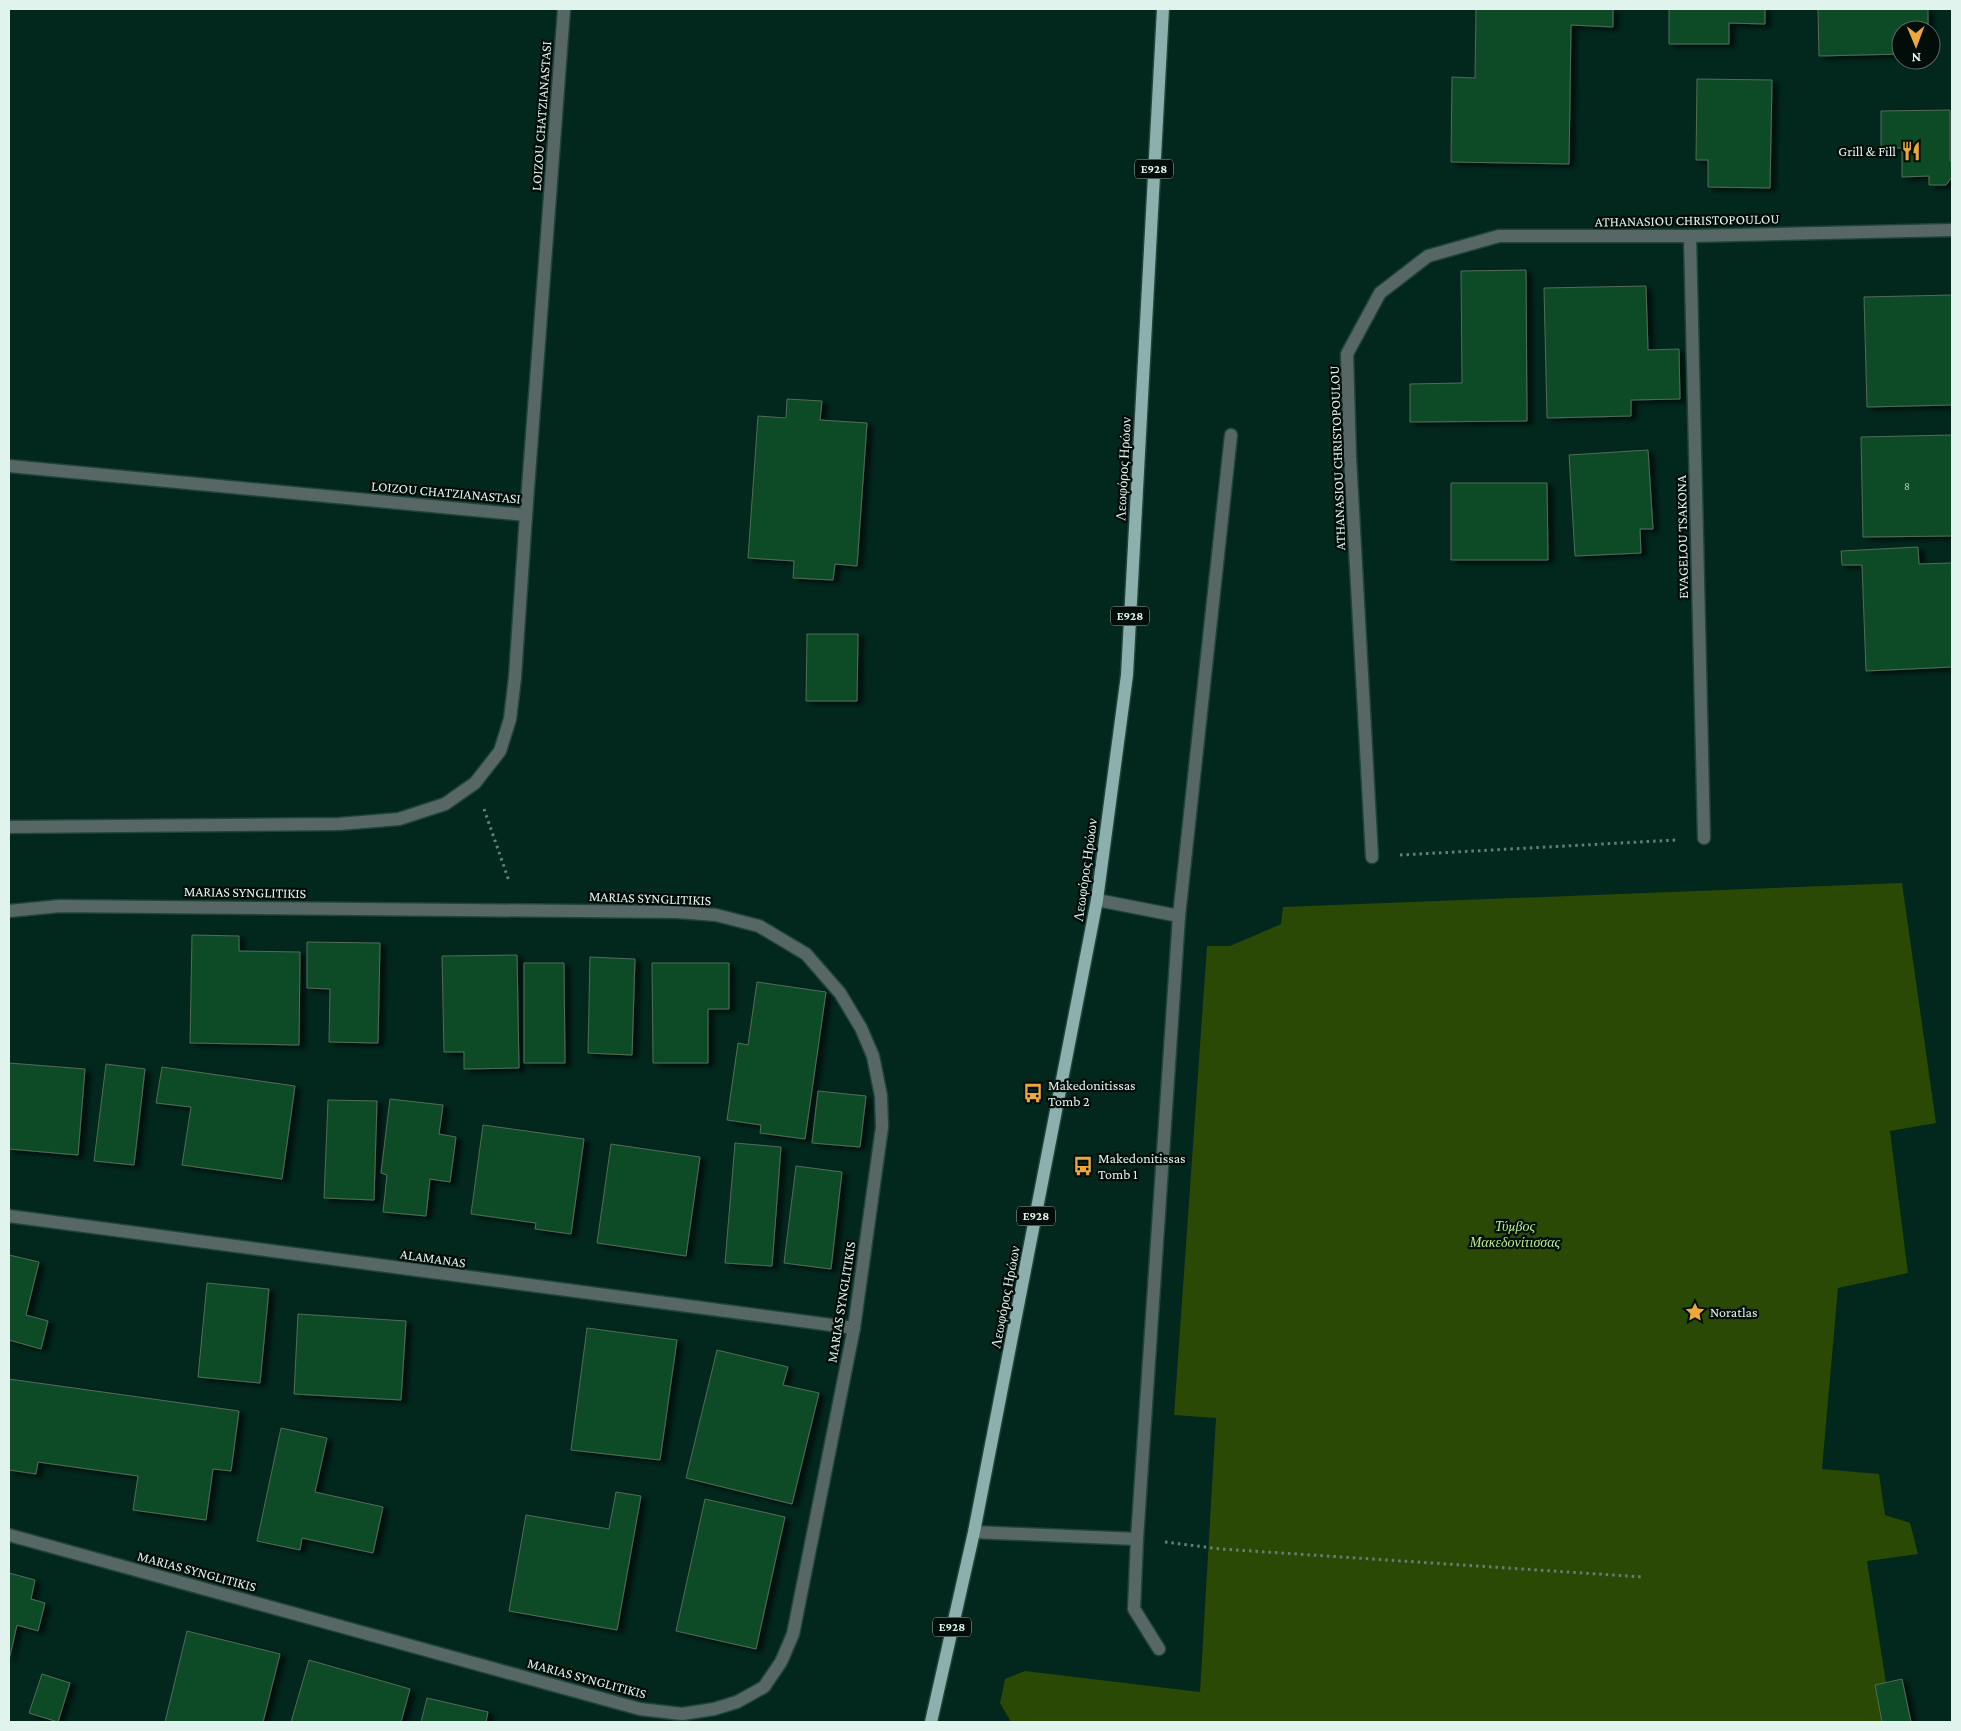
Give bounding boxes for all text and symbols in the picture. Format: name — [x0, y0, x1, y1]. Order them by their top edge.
north arrow — [1891, 20, 1941, 70]
street label: LOIZOU CHATZIANASTASI — [528, 41, 554, 191]
text: N — [1911, 50, 1921, 66]
restaurant icon: Grill & Fill — [1900, 140, 1922, 162]
place label: Grill & Fill — [1838, 143, 1896, 159]
road number: E928 — [1135, 160, 1173, 178]
street label: ATHANASIOU CHRISTOPOULOU — [1594, 210, 1780, 230]
street label: ATHANASIOU CHRISTOPOULOU — [1326, 365, 1348, 551]
street label: Λεωφόρος Ηρώων — [1112, 416, 1134, 522]
street label: EVAGELOU TSAKONA — [1673, 475, 1691, 599]
street label: LOIZOU CHATZIANASTASI — [371, 477, 521, 507]
house number: 8 — [1904, 480, 1910, 492]
road number: E928 — [1111, 606, 1149, 626]
street label: Λεωφόρος Ηρώων — [1070, 817, 1100, 923]
street label: MARIAS SYNGLITIKIS — [184, 883, 307, 901]
street label: MARIAS SYNGLITIKIS — [589, 888, 712, 908]
place label: Makedonitissas Tomb 2 — [1048, 1077, 1136, 1109]
bus stop icon: Makedonitissas Tomb 2 — [1022, 1082, 1044, 1104]
place label: Makedonitissas Tomb 1 — [1098, 1150, 1186, 1182]
bus stop icon: Makedonitissas Tomb 1 — [1072, 1155, 1094, 1177]
road number: E928 — [1017, 1206, 1055, 1226]
park label: Τύμβος Μακεδονίτισσας — [1469, 1218, 1561, 1250]
street label: MARIAS SYNGLITIKIS — [824, 1240, 859, 1364]
street label: Λεωφόρος Ηρώων — [987, 1244, 1023, 1350]
street label: ALAMANAS — [399, 1245, 467, 1271]
place icon: Noratlas — [1684, 1301, 1706, 1323]
place label: Noratlas — [1710, 1304, 1758, 1320]
street label: MARIAS SYNGLITIKIS — [136, 1547, 259, 1595]
road number: E928 — [933, 1618, 971, 1636]
street label: MARIAS SYNGLITIKIS — [526, 1654, 649, 1702]

